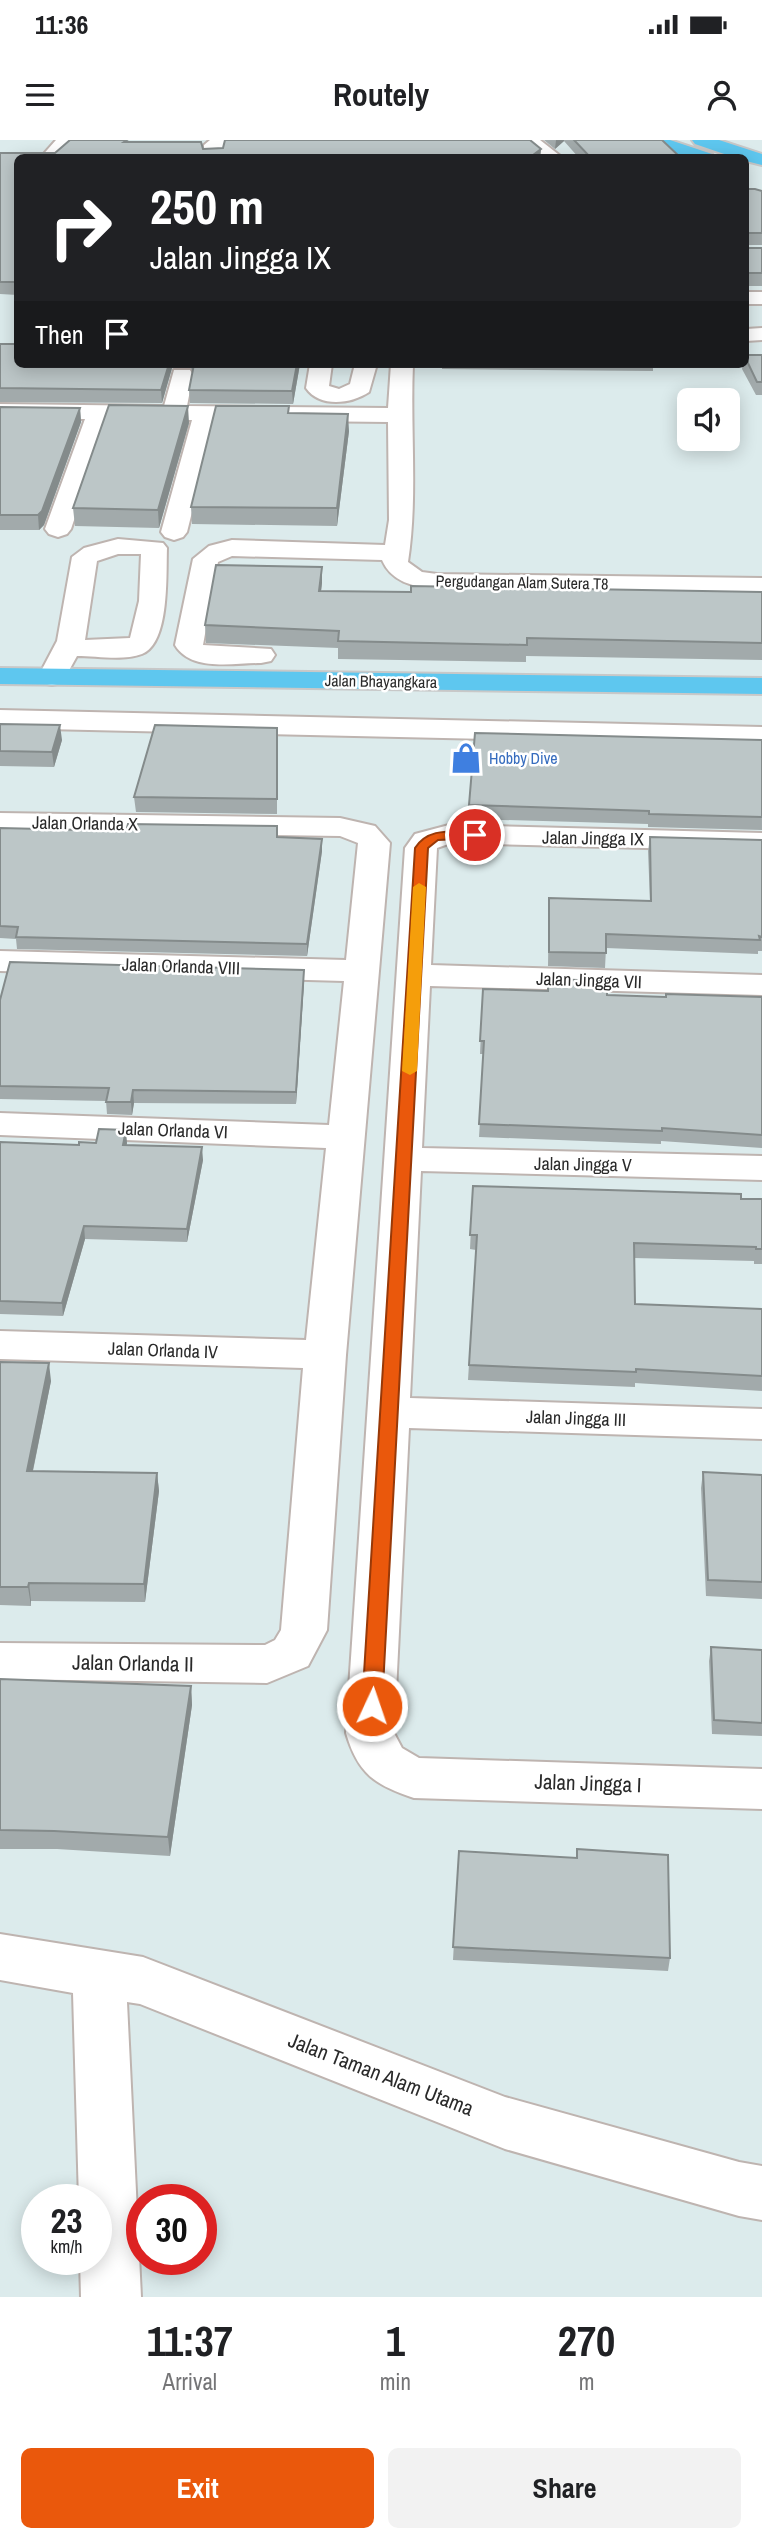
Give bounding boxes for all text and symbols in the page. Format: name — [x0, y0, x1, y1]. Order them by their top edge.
text: 11:36 — [35, 7, 88, 42]
text: Routely — [333, 73, 429, 116]
icon: menu — [21, 76, 59, 114]
icon: person — [703, 76, 741, 114]
text: 250 m — [150, 173, 264, 239]
icon: right — [35, 182, 126, 273]
text: Jalan Jingga IX — [150, 236, 331, 279]
icon: arrive — [98, 315, 136, 353]
text: Then — [35, 317, 84, 352]
map controls — [677, 388, 740, 451]
button: sound — [677, 388, 740, 451]
street label: Pergudangan Alam Sutera T8 — [436, 569, 608, 595]
street label: Jalan Bhayangkara — [325, 669, 438, 693]
shop icon: Hobby Dive — [449, 741, 483, 775]
place label: Hobby Dive — [489, 747, 558, 769]
pin — [445, 805, 505, 865]
street label: Jalan Orlanda X — [32, 810, 138, 836]
icon: arrive — [456, 816, 494, 854]
street label: Jalan Jingga IX — [542, 825, 644, 851]
street label: Jalan Orlanda VIII — [122, 951, 240, 981]
street label: Jalan Jingga VII — [536, 966, 642, 994]
street label: Jalan Orlanda VI — [118, 1116, 228, 1144]
street label: Jalan Jingga V — [534, 1151, 632, 1177]
street label: Jalan Orlanda IV — [108, 1336, 219, 1364]
street label: Jalan Jingga III — [526, 1404, 626, 1432]
street label: Jalan Orlanda II — [72, 1647, 194, 1679]
position arrow — [335, 1669, 409, 1743]
street label: Jalan Jingga I — [534, 1767, 642, 1799]
street label: Jalan Taman Alam Utama — [284, 2025, 478, 2123]
speed limit sign: 30 — [126, 2184, 217, 2275]
text: 23 — [51, 2197, 82, 2244]
text: km/h — [51, 2234, 83, 2259]
text: 11:37 — [147, 2313, 233, 2369]
text: 1 — [386, 2313, 405, 2369]
text: 270 — [558, 2313, 615, 2369]
text: Arrival — [163, 2366, 217, 2397]
text: min — [380, 2366, 411, 2397]
text: m — [579, 2366, 594, 2397]
button: Exit — [21, 2448, 374, 2528]
button: Share — [388, 2448, 741, 2528]

